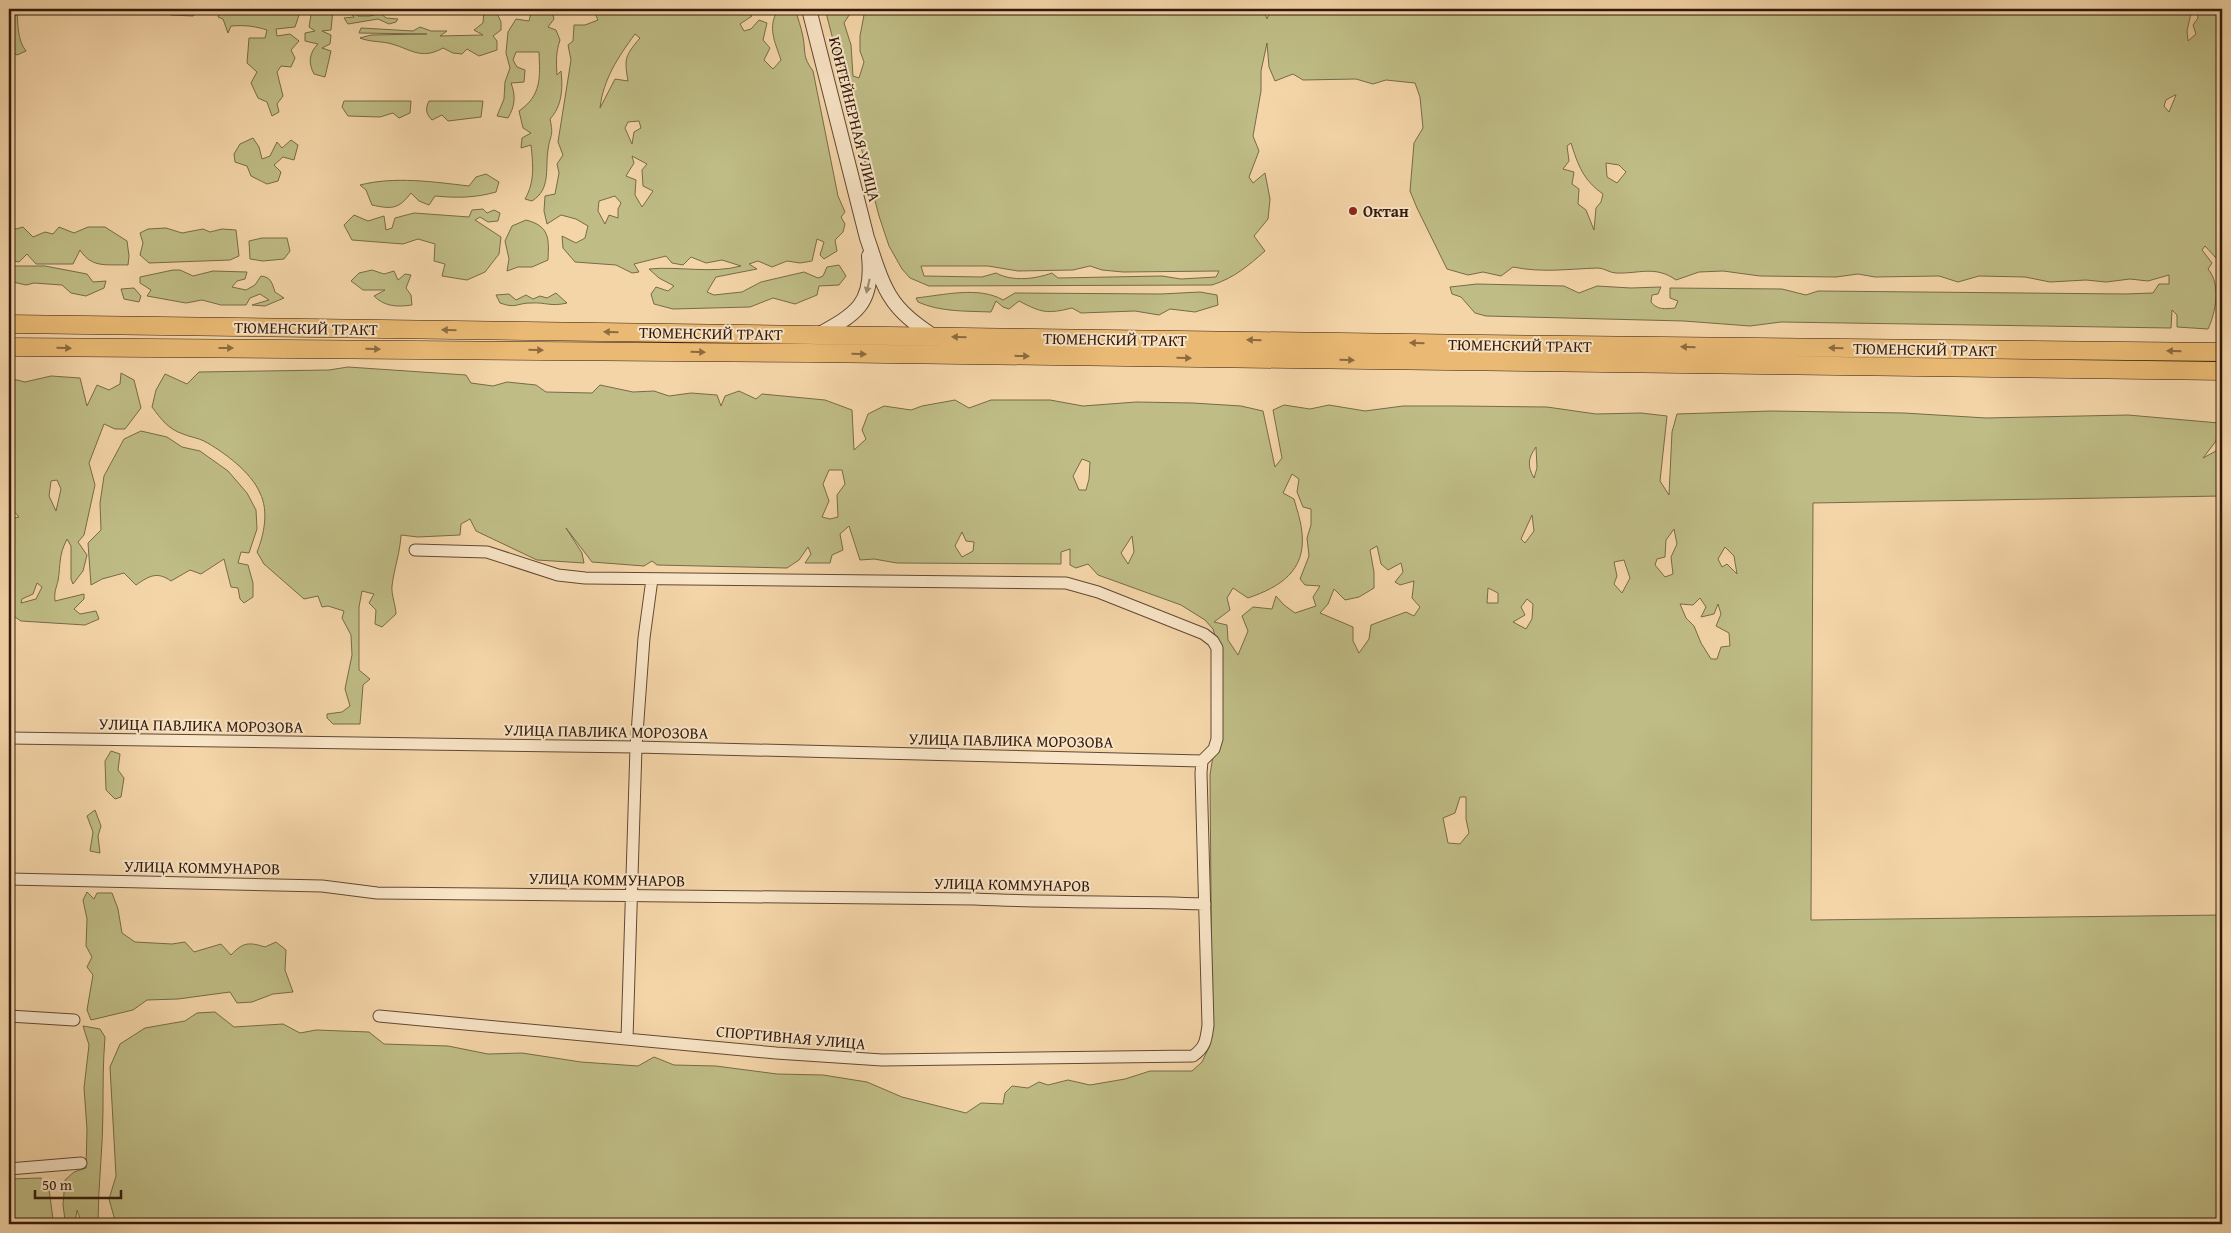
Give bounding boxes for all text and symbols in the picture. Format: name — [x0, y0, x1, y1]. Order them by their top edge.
street label: КОНТЕЙНЕРНАЯ УЛИЦА — [823, 34, 887, 204]
place label: Октан — [1363, 199, 1409, 223]
marker: Октан — [1347, 205, 1359, 217]
one-way arrow — [863, 279, 871, 295]
street label: ТЮМЕНСКИЙ ТРАКТ — [234, 315, 378, 341]
street label: ТЮМЕНСКИЙ ТРАКТ — [639, 320, 783, 346]
one-way arrow — [440, 326, 456, 334]
street label: ТЮМЕНСКИЙ ТРАКТ — [1043, 326, 1187, 352]
one-way arrow — [603, 328, 619, 336]
street label: ТЮМЕНСКИЙ ТРАКТ — [1448, 332, 1592, 358]
one-way arrow — [951, 333, 967, 341]
one-way arrow — [1246, 336, 1262, 344]
street label: ТЮМЕНСКИЙ ТРАКТ — [1853, 336, 1997, 362]
one-way arrow — [1408, 339, 1424, 347]
one-way arrow — [1680, 342, 1696, 350]
one-way arrow — [56, 344, 72, 352]
one-way arrow — [218, 344, 234, 352]
one-way arrow — [1828, 344, 1844, 352]
one-way arrow — [365, 345, 381, 353]
one-way arrow — [528, 346, 544, 354]
one-way arrow — [2165, 347, 2181, 355]
one-way arrow — [690, 348, 706, 356]
one-way arrow — [852, 350, 868, 358]
one-way arrow — [1014, 352, 1030, 360]
one-way arrow — [1176, 354, 1192, 362]
one-way arrow — [1339, 356, 1355, 364]
street label: УЛИЦА ПАВЛИКА МОРОЗОВА — [98, 711, 304, 739]
street label: УЛИЦА ПАВЛИКА МОРОЗОВА — [503, 717, 709, 745]
street label: УЛИЦА ПАВЛИКА МОРОЗОВА — [908, 726, 1114, 754]
street label: УЛИЦА КОММУНАРОВ — [124, 854, 280, 880]
street label: УЛИЦА КОММУНАРОВ — [529, 866, 685, 892]
street label: УЛИЦА КОММУНАРОВ — [934, 871, 1090, 897]
street label: СПОРТИВНАЯ УЛИЦА — [715, 1019, 867, 1056]
scale bar — [35, 1168, 121, 1200]
text: 50 m — [42, 1174, 73, 1195]

